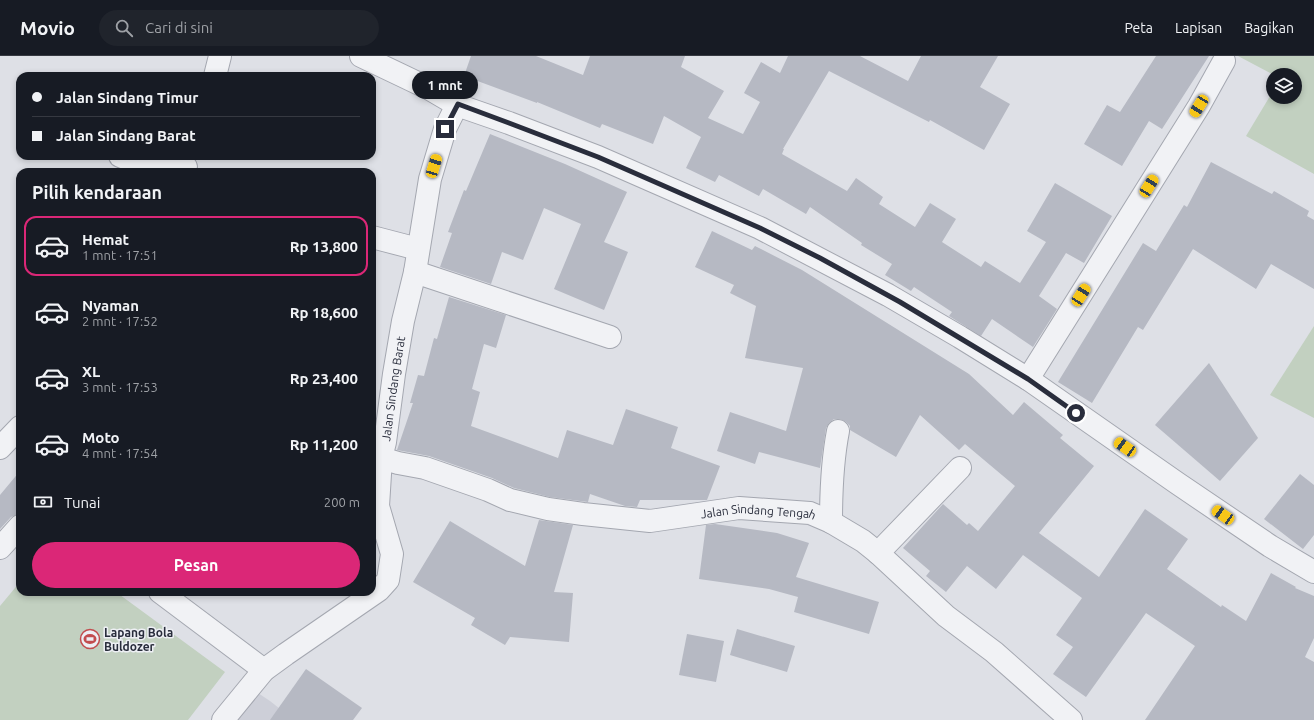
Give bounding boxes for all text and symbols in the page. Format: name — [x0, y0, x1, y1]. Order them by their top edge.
search box — [99, 10, 379, 46]
text: Movio — [20, 17, 75, 39]
icon: search — [113, 17, 135, 39]
text: Cari di sini — [145, 19, 213, 36]
text: Peta — [1125, 20, 1153, 36]
text: Lapisan — [1175, 20, 1222, 36]
text: Bagikan — [1244, 20, 1294, 36]
map controls — [1266, 68, 1302, 104]
button: layers — [1266, 68, 1302, 104]
callout: 1 mnt — [412, 71, 478, 99]
text: 1 mnt — [428, 78, 462, 92]
text: Jalan Sindang Timur — [56, 89, 198, 106]
car — [1188, 93, 1210, 119]
route end — [436, 120, 454, 138]
text: Jalan Sindang Barat — [56, 127, 196, 144]
car — [425, 153, 443, 179]
car — [1138, 173, 1160, 199]
text: Pilih kendaraan — [32, 182, 162, 202]
icon: car — [34, 228, 70, 264]
text: Hemat — [82, 231, 129, 248]
text: Rp 13,800 — [290, 238, 358, 255]
text: 1 mnt · 17:51 — [82, 248, 158, 262]
car — [1069, 282, 1093, 308]
icon: car — [34, 294, 70, 330]
text: Nyaman — [82, 297, 139, 314]
text: Rp 18,600 — [290, 304, 358, 321]
text: 2 mnt · 17:52 — [82, 314, 158, 328]
street label: Jalan Sindang Barat — [379, 335, 407, 442]
icon: car — [34, 360, 70, 396]
text: XL — [82, 363, 100, 380]
text: Rp 23,400 — [290, 370, 358, 387]
text: 3 mnt · 17:53 — [82, 380, 158, 394]
route start — [1067, 404, 1085, 422]
icon: car — [34, 426, 70, 462]
text: Moto — [82, 429, 120, 446]
car — [1112, 435, 1138, 459]
text: Rp 11,200 — [290, 436, 358, 453]
text: 4 mnt · 17:54 — [82, 446, 158, 460]
icon: cash — [32, 491, 54, 513]
text: Tunai — [64, 494, 100, 511]
text: 200 m — [324, 495, 360, 509]
street label: Jalan Sindang Tengah — [699, 501, 818, 521]
car — [1210, 503, 1236, 527]
button: Pesan — [32, 542, 360, 588]
place label: Lapang Bola Buldozer — [104, 626, 173, 653]
sports icon: Lapang Bola Buldozer — [79, 628, 101, 650]

